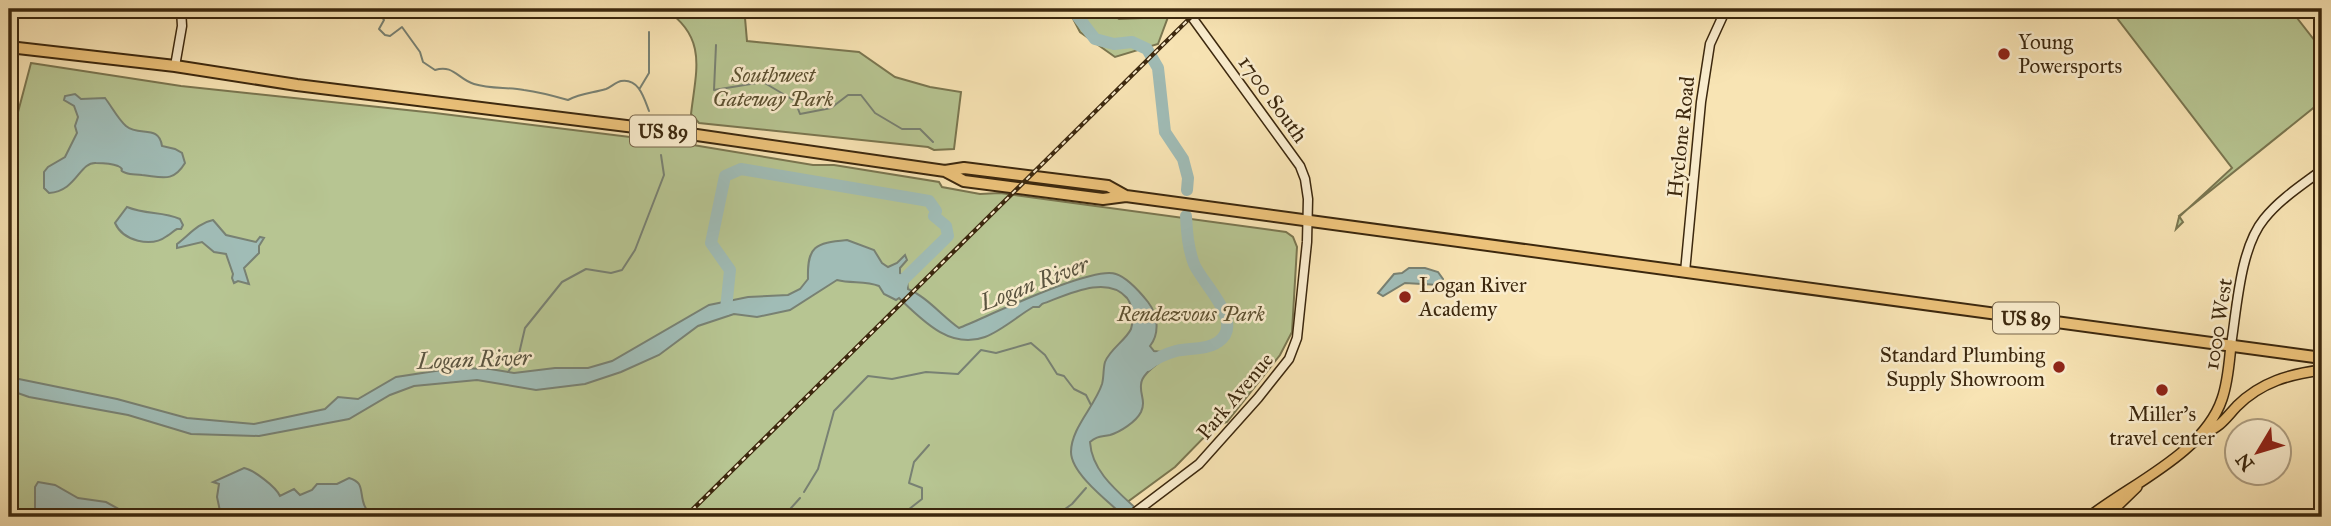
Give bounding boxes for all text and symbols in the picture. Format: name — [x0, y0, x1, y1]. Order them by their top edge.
place label: Young Powersports — [2018, 29, 2122, 79]
marker: Young Powersports — [1996, 46, 2012, 62]
street label: 1700 South — [1233, 50, 1314, 148]
park label: Southwest Gateway Park — [712, 62, 834, 112]
street label: Hyclone Road — [1662, 75, 1700, 199]
road number: US 89 — [630, 116, 696, 146]
water label: Logan River — [975, 249, 1094, 317]
place label: Logan River Academy — [1418, 272, 1527, 322]
street label: 1000 West — [2198, 276, 2238, 372]
marker: Logan River Academy — [1397, 289, 1413, 305]
park label: Rendezvous Park — [1116, 301, 1265, 327]
road number: US 89 — [1993, 302, 2059, 334]
place label: Standard Plumbing Supply Showroom — [1880, 342, 2045, 392]
water label: Logan River — [415, 343, 533, 375]
street label: Park Avenue — [1191, 347, 1279, 445]
marker: Standard Plumbing Supply Showroom — [2051, 359, 2067, 375]
marker: Miller's travel center — [2154, 382, 2170, 398]
place label: Miller's travel center — [2109, 401, 2215, 451]
north arrow — [2222, 418, 2292, 488]
text: N — [2231, 449, 2259, 476]

